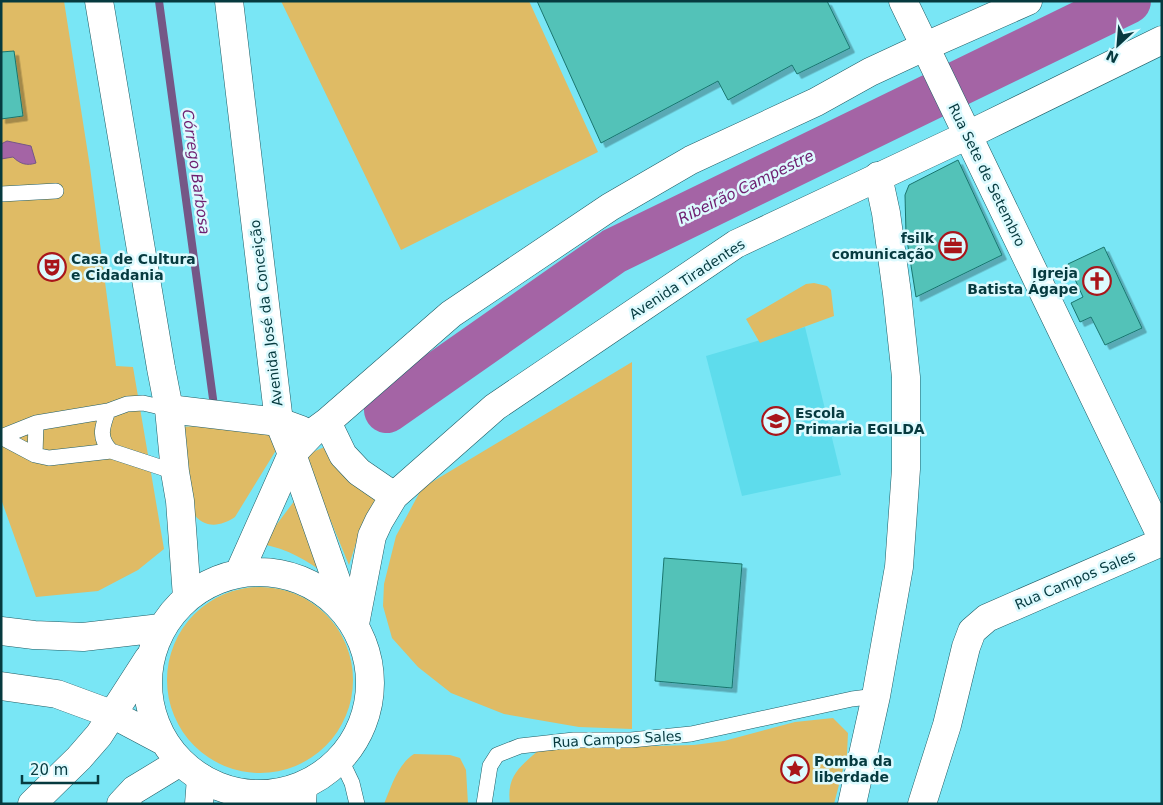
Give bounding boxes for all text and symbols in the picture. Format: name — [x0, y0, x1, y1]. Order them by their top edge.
north arrow — [1093, 20, 1143, 70]
text: N — [1104, 47, 1121, 66]
street label: Rua Sete de Setembro — [945, 101, 1029, 249]
water label: Córrego Barbosa — [178, 108, 214, 236]
water label: Ribeirão Campestre — [675, 146, 817, 228]
street label: Avenida José da Conceição — [247, 219, 285, 407]
place label: fsilk comunicação — [832, 230, 935, 262]
office icon: fsilk comunicação — [938, 231, 968, 261]
street label: Avenida Tiradentes — [626, 236, 748, 322]
place label: Casa de Cultura e Cidadania — [71, 251, 196, 283]
theatre icon: Casa de Cultura e Cidadania — [37, 252, 67, 282]
place label: Igreja Batista Ágape — [967, 265, 1078, 297]
church icon: Igreja Batista Ágape — [1082, 266, 1112, 296]
place label: Escola Primaria EGILDA — [795, 405, 925, 437]
school or university icon: Escola Primaria EGILDA — [761, 406, 791, 436]
street label: Rua Campos Sales — [1012, 547, 1138, 613]
street label: Rua Campos Sales — [552, 728, 682, 750]
scale bar — [22, 752, 99, 784]
place label: Pomba da liberdade — [814, 753, 892, 785]
place icon: Pomba da liberdade — [780, 754, 810, 784]
text: 20 m — [30, 761, 68, 779]

